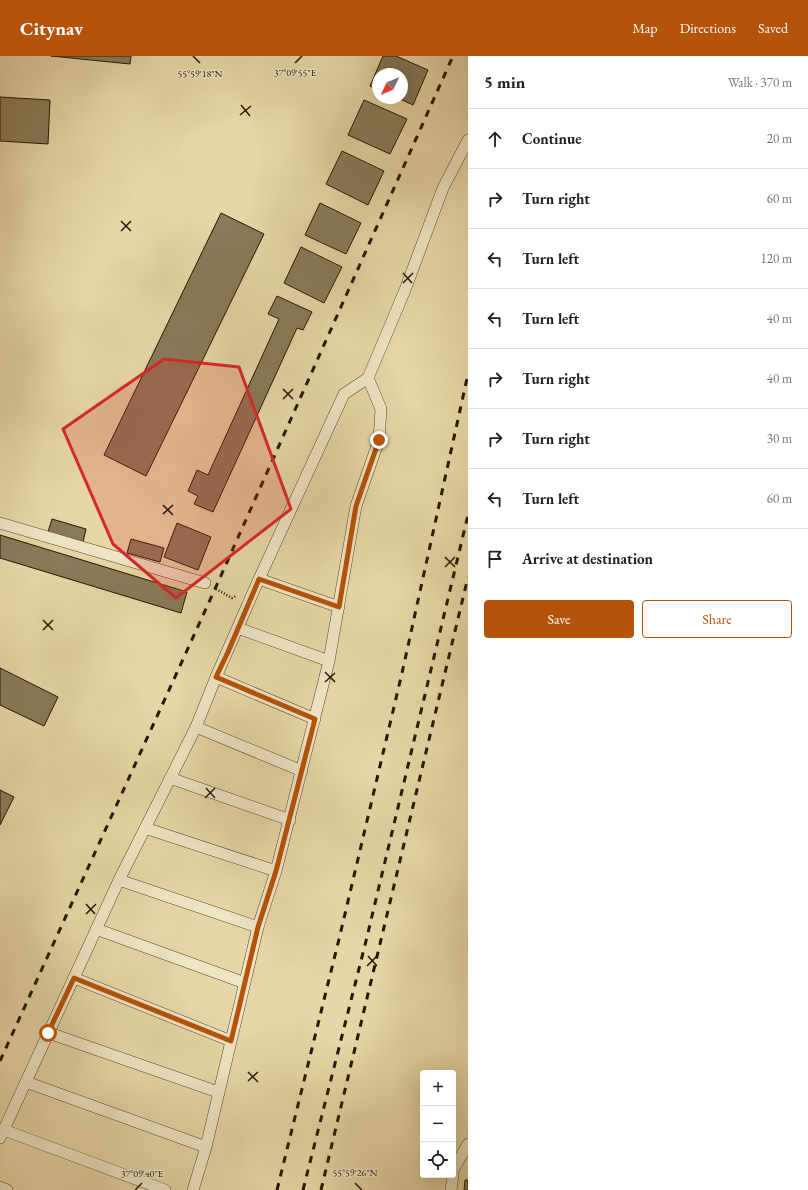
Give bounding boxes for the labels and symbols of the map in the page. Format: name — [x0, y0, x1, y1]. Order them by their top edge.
text: 37°09'55"E — [274, 66, 317, 79]
text: 55°59'18"N — [178, 67, 223, 80]
north arrow — [372, 68, 408, 104]
route end — [370, 431, 388, 449]
route start — [39, 1024, 57, 1042]
text: 55°59'26"N — [333, 1166, 378, 1179]
text: 37°09'40"E — [121, 1167, 164, 1180]

